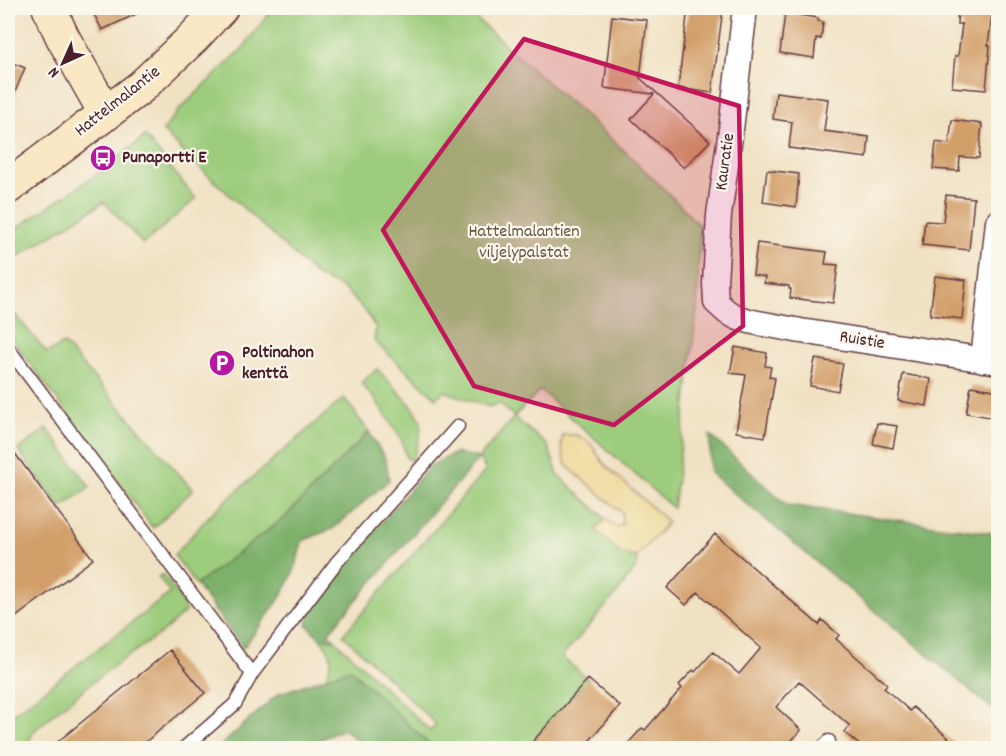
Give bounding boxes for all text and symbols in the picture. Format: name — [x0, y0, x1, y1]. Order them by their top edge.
north arrow — [33, 33, 93, 93]
street label: Hattelmalantie — [70, 60, 166, 144]
text: N — [43, 61, 65, 83]
street label: Kauratie — [710, 132, 742, 192]
bus stop icon: Punaportti E — [88, 143, 118, 173]
place label: Punaportti E — [122, 146, 207, 171]
park label: Hattelmalantien viljelypalstat — [468, 220, 580, 266]
street label: Ruistie — [838, 325, 886, 357]
place label: Poltinahon kenttä — [242, 341, 314, 387]
parking icon: Poltinahon kenttä — [207, 348, 237, 378]

